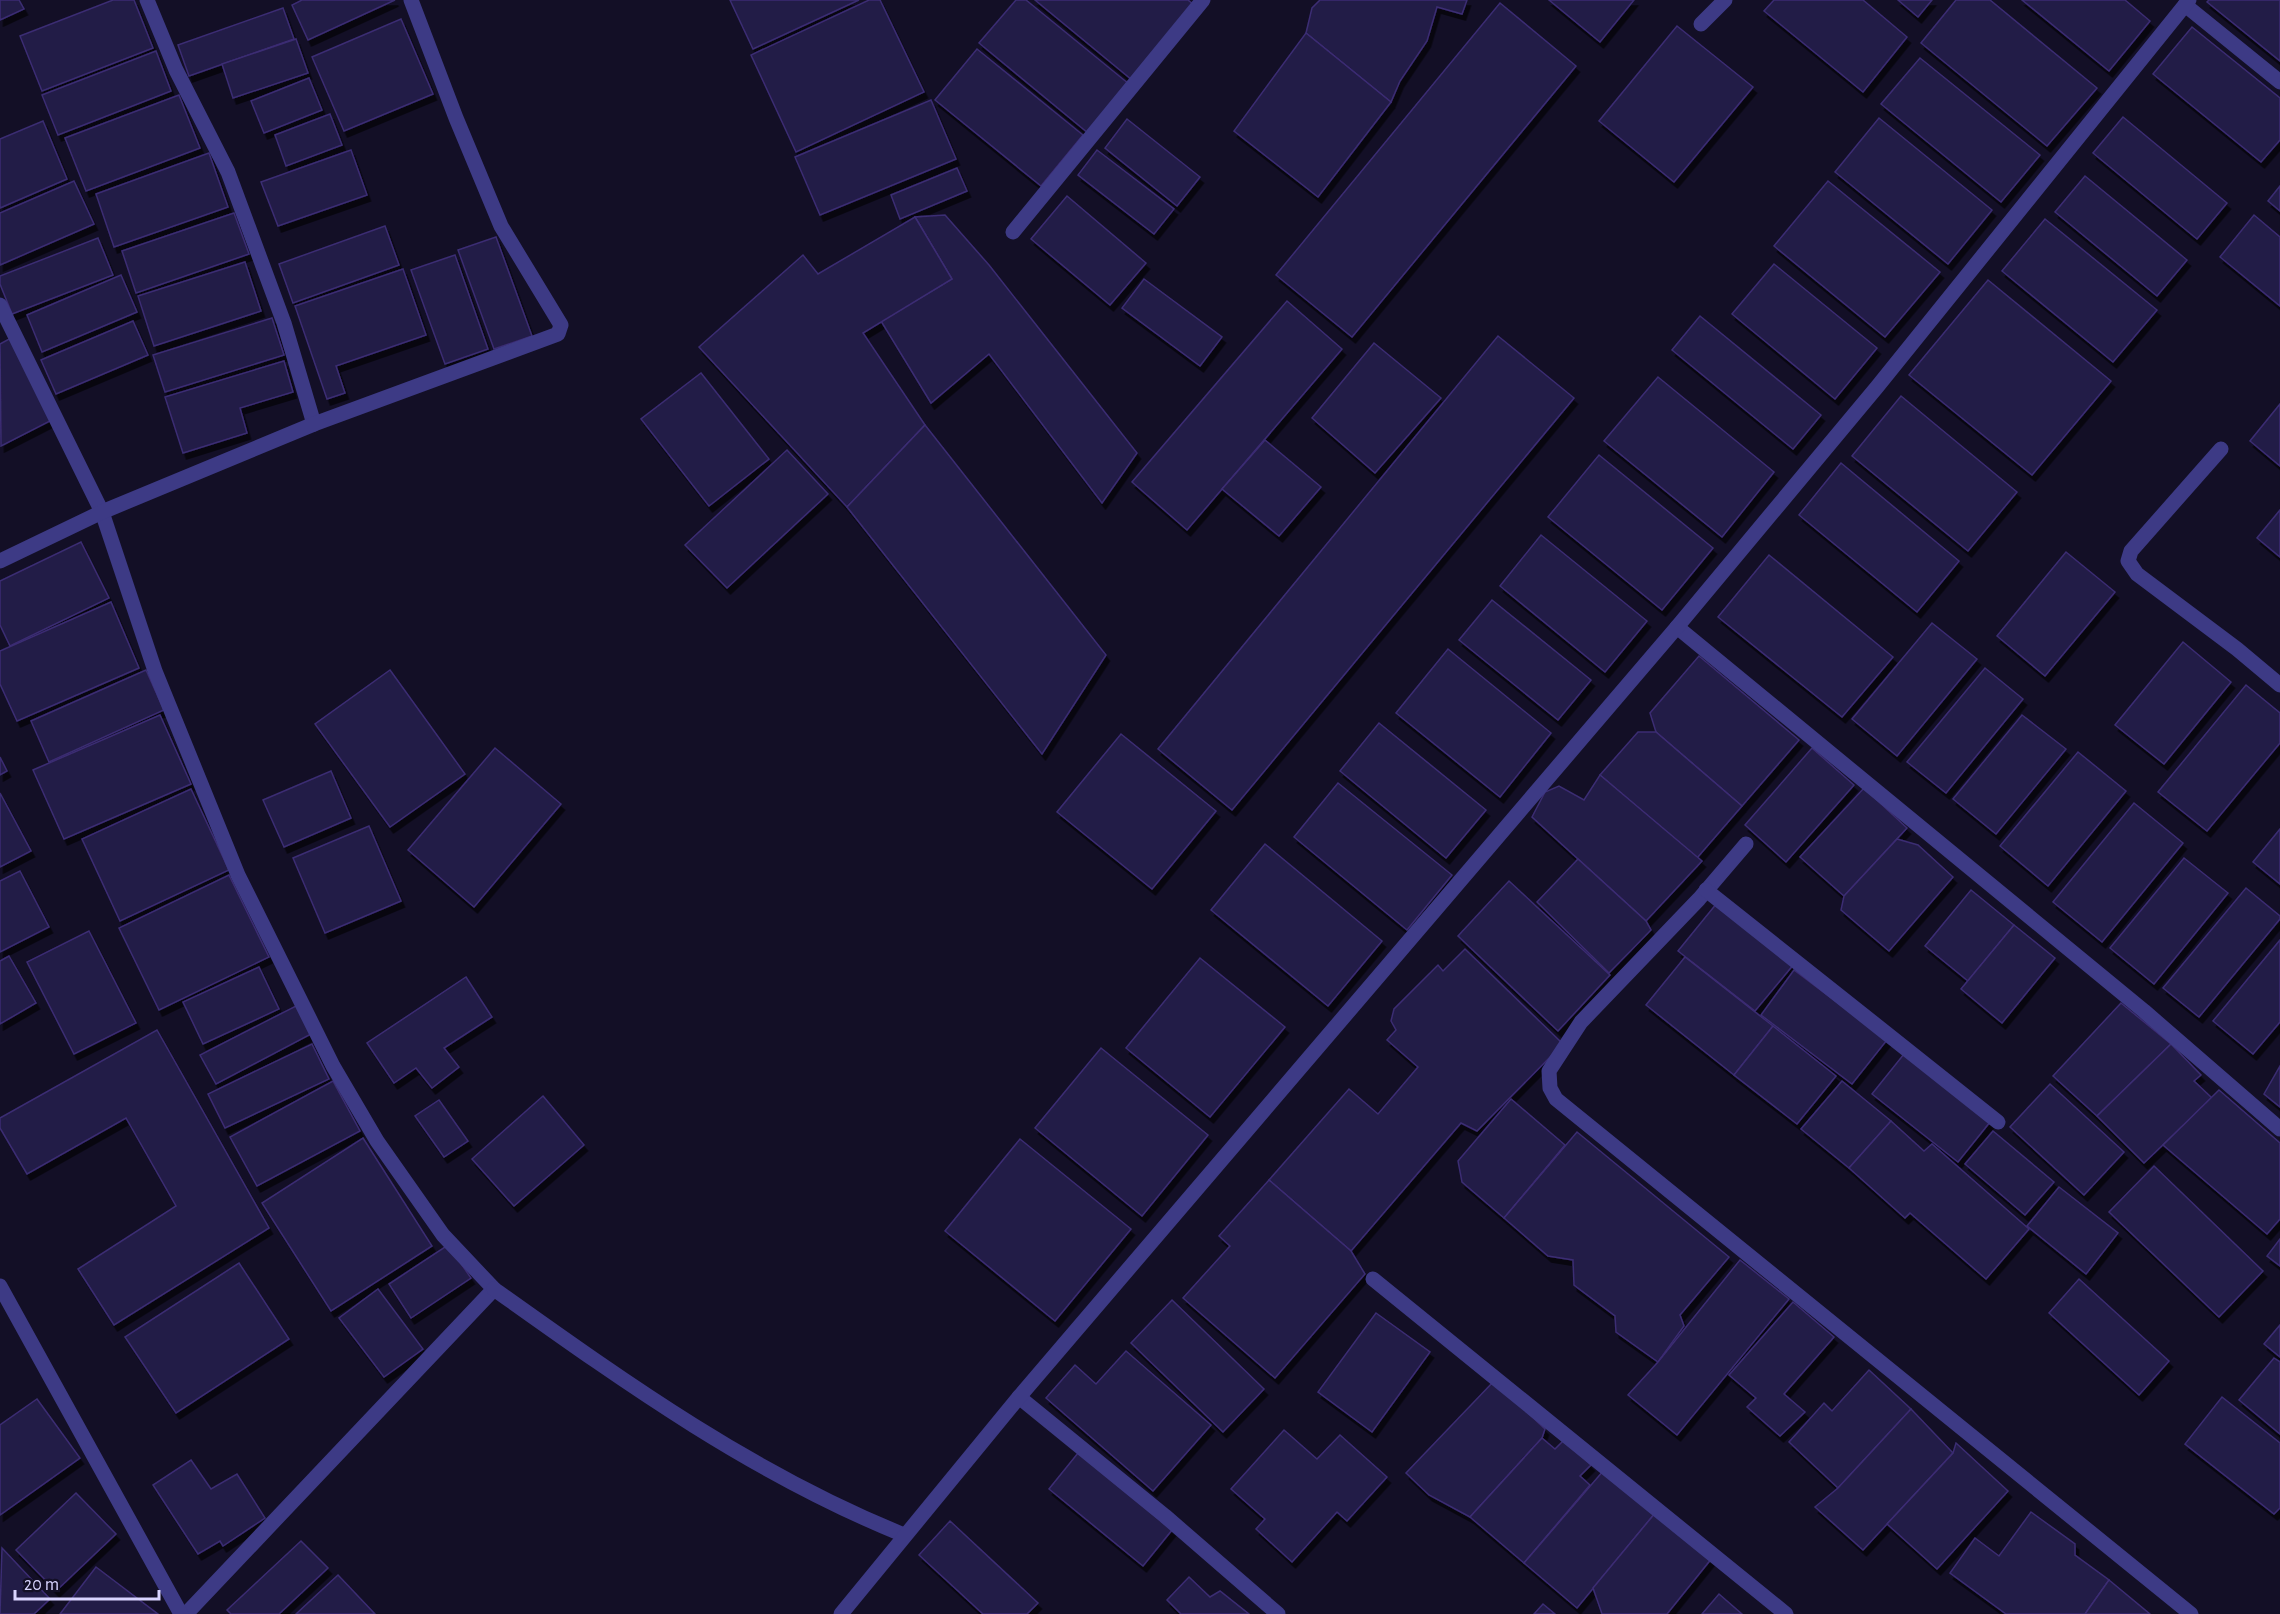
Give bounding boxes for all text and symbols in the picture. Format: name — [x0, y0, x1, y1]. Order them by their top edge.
scale bar — [15, 1563, 159, 1601]
text: 20 m — [24, 1576, 59, 1594]

